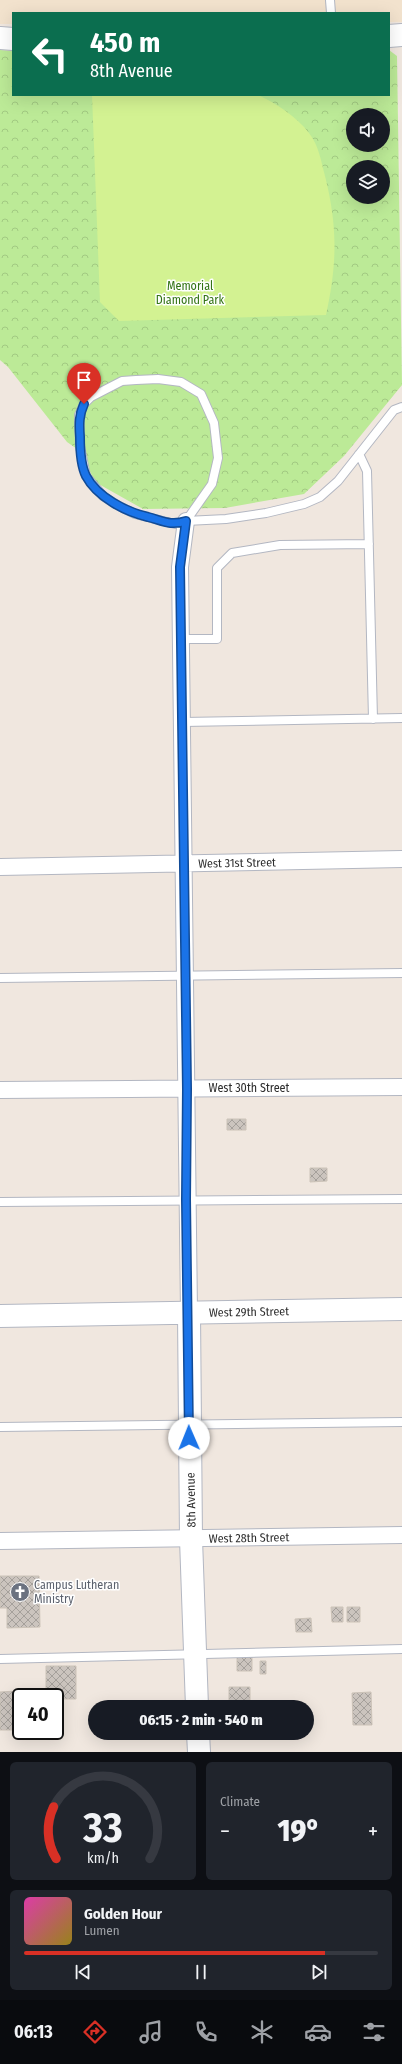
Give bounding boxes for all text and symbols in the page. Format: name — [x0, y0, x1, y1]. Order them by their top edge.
text: 450 m — [90, 26, 160, 59]
icon: left — [24, 28, 76, 80]
text: 8th Avenue — [90, 60, 173, 82]
map controls — [346, 108, 390, 204]
button: sound — [346, 108, 390, 152]
button: layers — [346, 160, 390, 204]
park label: Memorial Diamond Park — [156, 279, 225, 307]
pin — [67, 363, 101, 404]
icon: arrive — [73, 369, 95, 391]
street label: West 31st Street — [198, 855, 276, 871]
street label: West 30th Street — [209, 1081, 290, 1095]
street label: West 29th Street — [209, 1304, 289, 1320]
position arrow — [168, 1417, 210, 1459]
street label: 8th Avenue — [184, 1472, 198, 1528]
street label: West 28th Street — [209, 1530, 289, 1546]
place label: Campus Lutheran Ministry — [34, 1578, 119, 1606]
church icon: Campus Lutheran Ministry — [9, 1581, 31, 1603]
speed limit sign: 40 — [12, 1688, 64, 1740]
text: 06:15 · 2 min · 540 m — [139, 1711, 263, 1729]
text: Climate — [220, 1794, 260, 1809]
text: 33 — [82, 1803, 123, 1853]
text: 19° — [278, 1813, 320, 1849]
text: − — [220, 1818, 230, 1845]
text: + — [368, 1818, 378, 1845]
text: km/h — [87, 1850, 119, 1867]
text: Golden Hour — [84, 1905, 162, 1923]
text: Lumen — [84, 1923, 120, 1938]
icon: previous — [72, 1961, 94, 1983]
icon: pause — [190, 1961, 212, 1983]
icon: next — [308, 1961, 330, 1983]
icon: directions — [81, 2018, 109, 2046]
icon: music — [137, 2018, 165, 2046]
icon: phone — [192, 2018, 220, 2046]
icon: climate — [248, 2018, 276, 2046]
icon: car — [304, 2018, 332, 2046]
icon: filters — [360, 2018, 388, 2046]
text: 06:13 — [14, 2021, 53, 2043]

